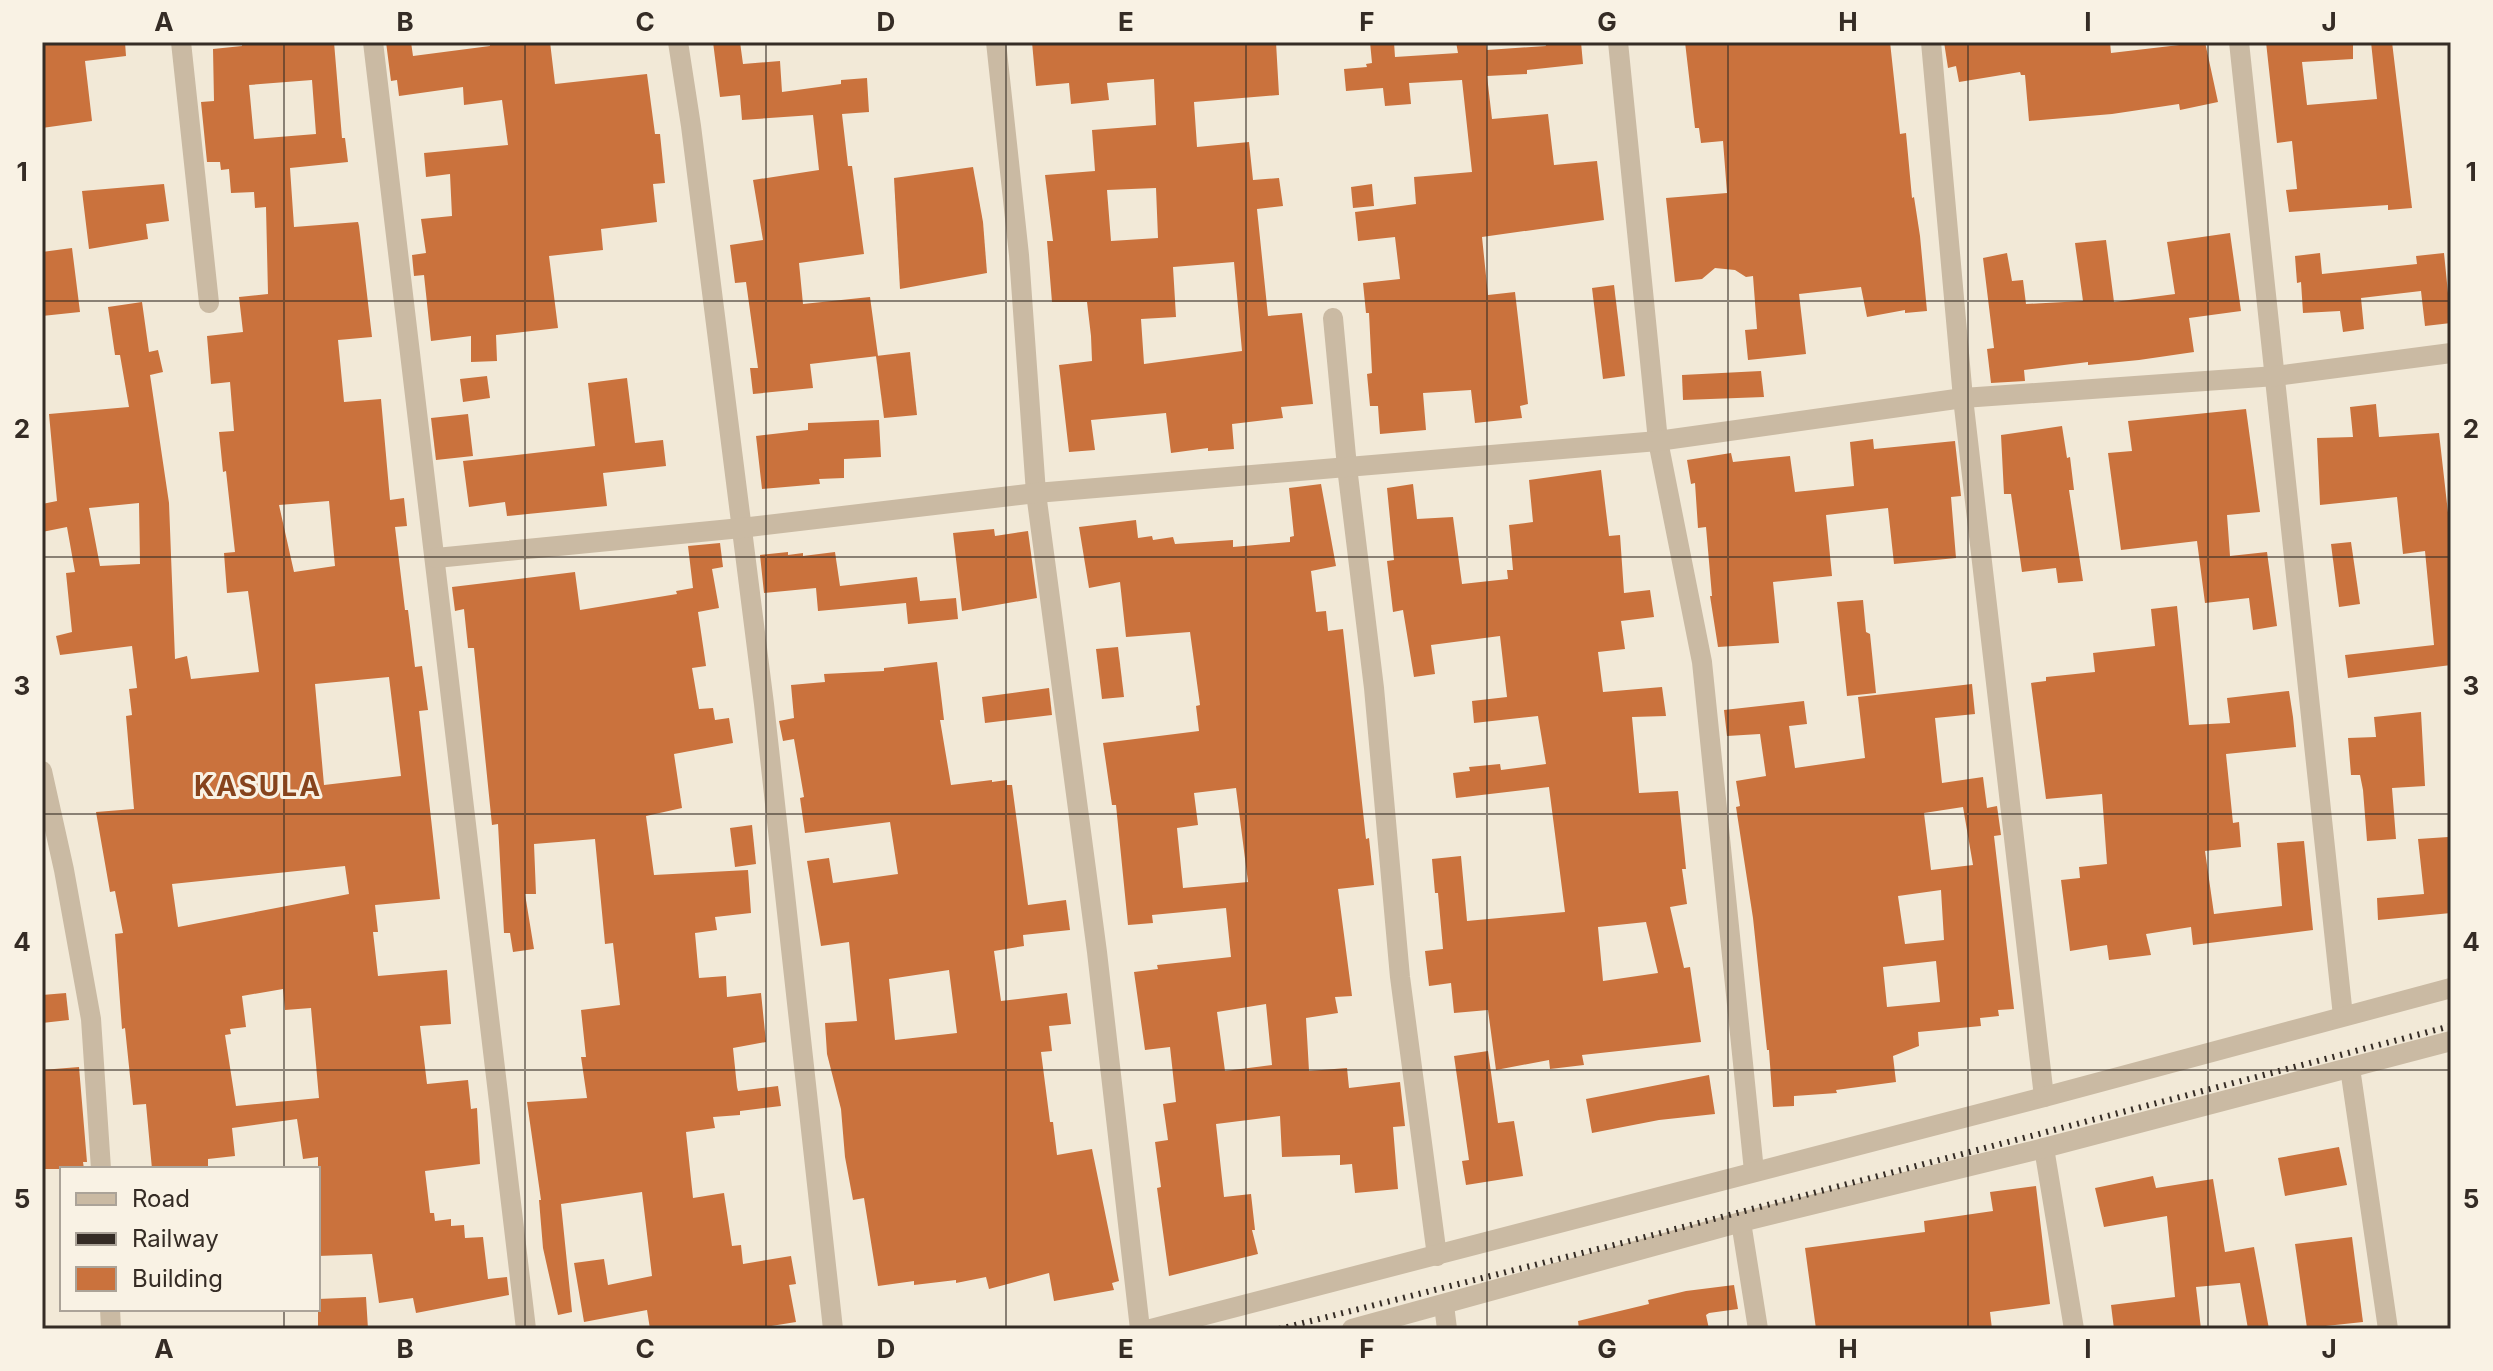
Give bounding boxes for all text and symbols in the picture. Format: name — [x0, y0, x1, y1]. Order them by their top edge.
text: A — [154, 6, 174, 37]
text: B — [396, 6, 414, 37]
text: C — [635, 6, 655, 37]
text: D — [877, 6, 895, 37]
text: E — [1118, 6, 1134, 37]
text: F — [1359, 6, 1375, 37]
text: G — [1597, 6, 1617, 37]
text: H — [1838, 6, 1858, 37]
text: I — [2084, 6, 2092, 37]
text: J — [2321, 6, 2337, 37]
text: 1 — [16, 156, 28, 187]
text: 1 — [2465, 156, 2477, 187]
text: 2 — [14, 413, 30, 444]
text: 2 — [2463, 413, 2479, 444]
text: 3 — [14, 670, 30, 701]
text: 3 — [2463, 670, 2479, 701]
district label: KASULA — [194, 769, 322, 803]
text: 4 — [13, 926, 31, 957]
text: 4 — [2462, 926, 2480, 957]
legend — [60, 1167, 320, 1311]
text: 5 — [14, 1183, 30, 1214]
text: 5 — [2463, 1183, 2479, 1214]
text: Road — [132, 1184, 190, 1213]
text: Railway — [132, 1224, 219, 1253]
text: Building — [132, 1264, 223, 1293]
text: A — [154, 1333, 174, 1364]
text: B — [396, 1333, 414, 1364]
text: C — [635, 1333, 655, 1364]
text: D — [877, 1333, 895, 1364]
text: E — [1118, 1333, 1134, 1364]
text: F — [1359, 1333, 1375, 1364]
text: G — [1597, 1333, 1617, 1364]
text: H — [1838, 1333, 1858, 1364]
text: I — [2084, 1333, 2092, 1364]
text: J — [2321, 1333, 2337, 1364]

